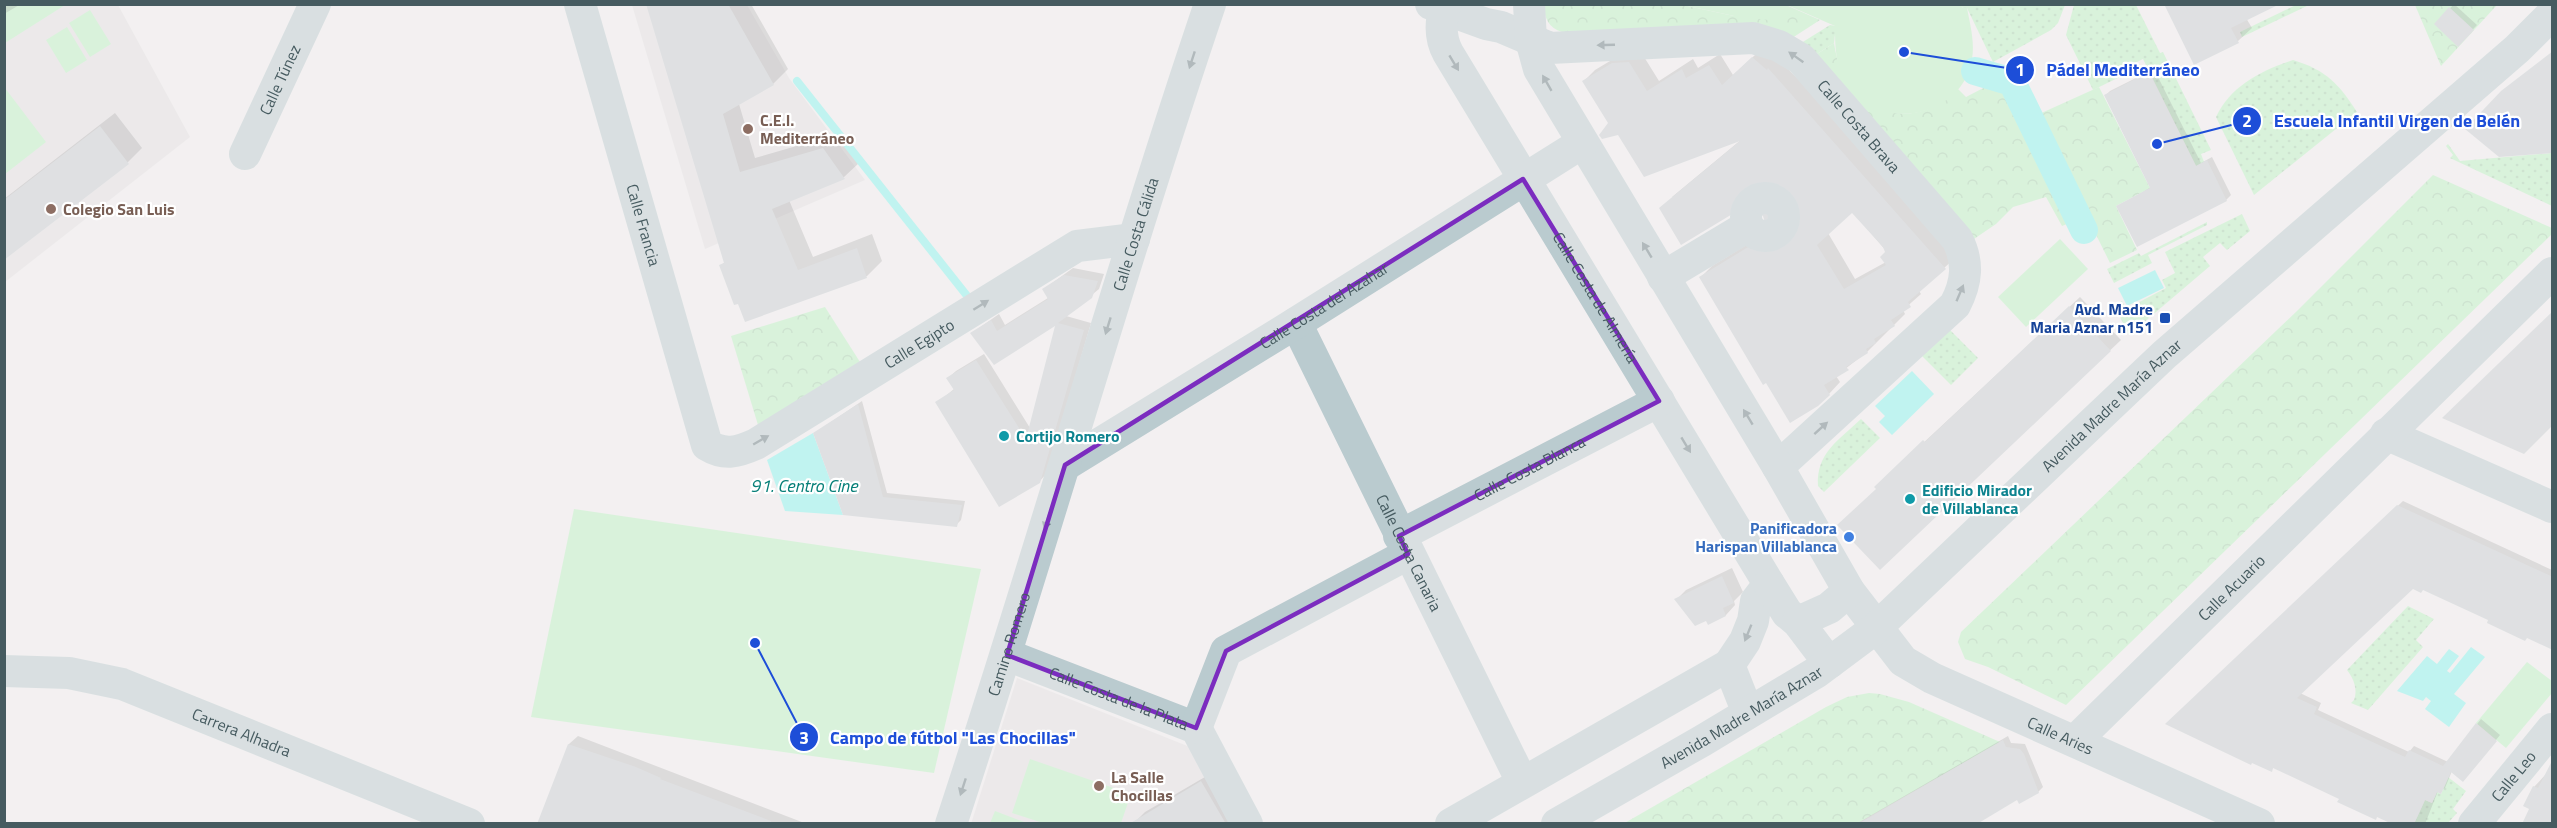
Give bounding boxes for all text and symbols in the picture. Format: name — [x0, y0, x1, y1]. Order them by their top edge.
street label: Calle Túnez — [253, 41, 306, 119]
one-way arrow — [1596, 41, 1615, 50]
one-way arrow — [1187, 51, 1196, 69]
one-way arrow — [1789, 51, 1805, 63]
callout: Pádel Mediterráneo — [2005, 52, 2212, 88]
one-way arrow — [1448, 55, 1459, 71]
text: 1 — [2015, 56, 2025, 83]
text: Pádel Mediterráneo — [2046, 56, 2200, 83]
one-way arrow — [1542, 74, 1552, 91]
street label: Calle Costa Brava — [1812, 74, 1906, 178]
callout: Escuela Infantil Virgen de Belén — [2232, 103, 2532, 139]
text: 2 — [2242, 107, 2252, 134]
text: Escuela Infantil Virgen de Belén — [2274, 107, 2520, 134]
place label: C.E.I. Mediterráneo — [760, 108, 854, 150]
marker: C.E.I. Mediterráneo — [741, 122, 755, 136]
street label: Calle Costa Cálida — [1106, 174, 1165, 294]
street label: Calle Francia — [620, 181, 667, 269]
place label: Colegio San Luis — [63, 197, 175, 221]
marker: Colegio San Luis — [44, 202, 58, 216]
street label: Calle Costa de Almería — [1547, 227, 1645, 367]
one-way arrow — [1642, 241, 1652, 258]
street label: Calle Costa del Azahar — [1255, 256, 1393, 355]
one-way arrow — [1955, 283, 1965, 301]
place label: Avd. Madre Maria Aznar n151 — [2030, 297, 2153, 339]
one-way arrow — [973, 300, 989, 311]
marker: Avd. Madre Maria Aznar n151 — [2158, 311, 2172, 325]
street label: Calle Egipto — [879, 313, 959, 374]
one-way arrow — [1103, 317, 1112, 335]
street label: Avenida Madre María Aznar — [2036, 333, 2187, 477]
one-way arrow — [1742, 409, 1753, 425]
one-way arrow — [1813, 422, 1828, 435]
place label: Cortijo Romero — [1016, 424, 1120, 448]
marker: Cortijo Romero — [997, 429, 1011, 443]
street label: Calle Costa Blanca — [1470, 429, 1589, 507]
one-way arrow — [753, 435, 769, 446]
one-way arrow — [1680, 437, 1691, 453]
water label: 91. Centro Cine — [750, 472, 859, 499]
place label: Edificio Mirador de Villablanca — [1922, 478, 2032, 520]
street label: Calle Costa Canaria — [1370, 490, 1448, 615]
marker: Edificio Mirador de Villablanca — [1903, 492, 1917, 506]
one-way arrow — [1042, 512, 1052, 530]
place label: Panificadora Harispan Villablanca — [1695, 516, 1837, 558]
marker: Panificadora Harispan Villablanca — [1842, 530, 1856, 544]
street label: Calle Acuario — [2192, 549, 2271, 626]
street label: Camino Romero — [981, 589, 1036, 699]
one-way arrow — [1743, 624, 1753, 642]
street label: Avenida Madre María Aznar — [1656, 659, 1828, 775]
street label: Calle Costa de la Plata — [1046, 660, 1192, 736]
street label: Carrera Alhadra — [188, 701, 295, 763]
street label: Calle Aries — [2024, 710, 2097, 761]
callout: Campo de fútbol "Las Chocillas" — [789, 719, 1088, 755]
text: 3 — [799, 724, 809, 751]
text: Campo de fútbol "Las Chocillas" — [830, 724, 1076, 751]
street label: Calle Leo — [2485, 745, 2542, 807]
place label: La Salle Chocillas — [1111, 765, 1173, 807]
one-way arrow — [958, 778, 968, 796]
marker: La Salle Chocillas — [1092, 779, 1106, 793]

